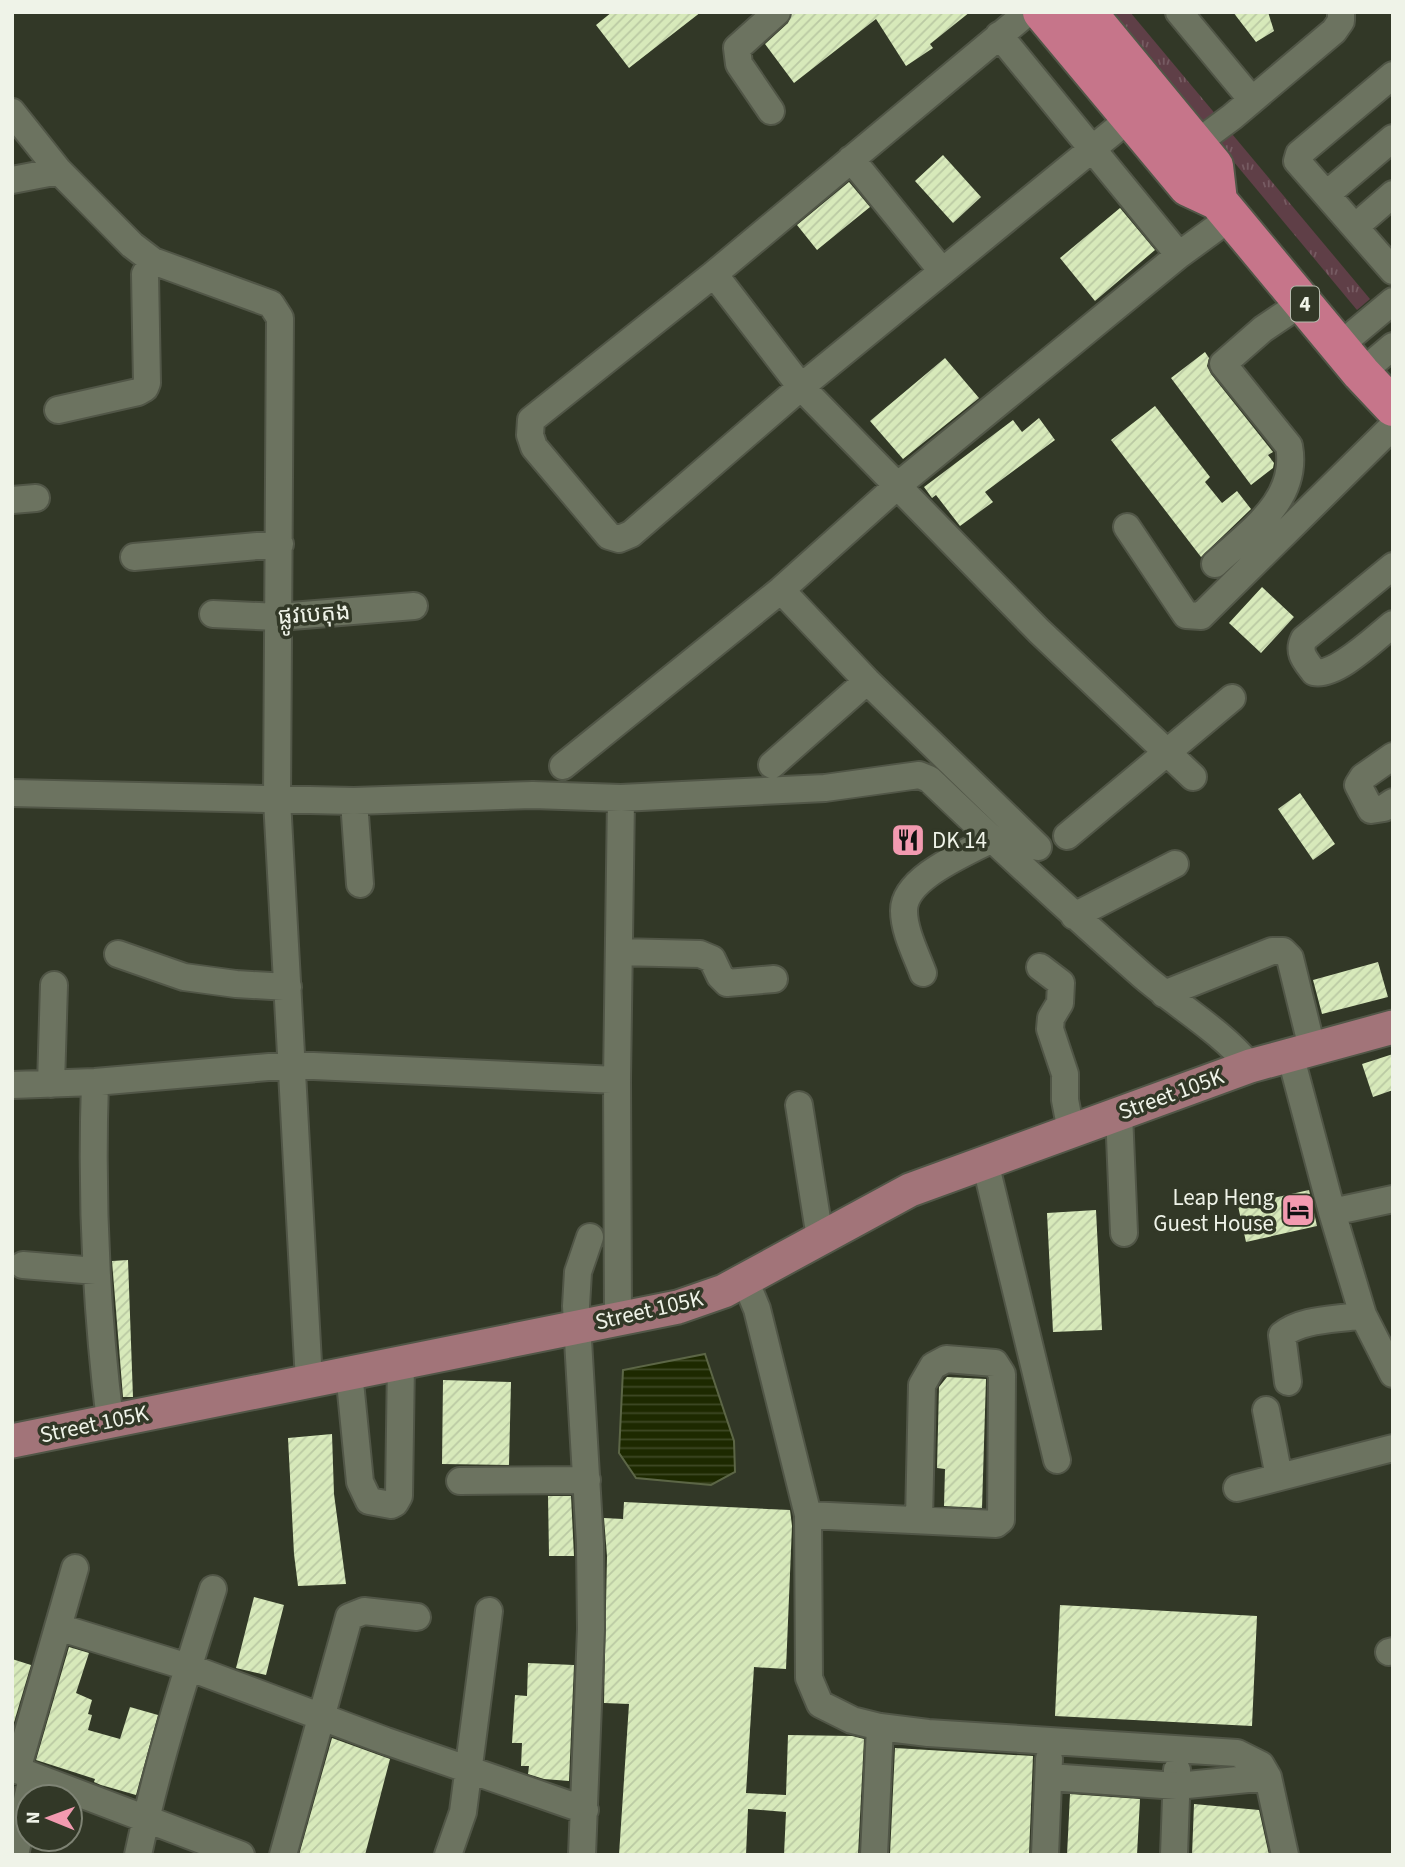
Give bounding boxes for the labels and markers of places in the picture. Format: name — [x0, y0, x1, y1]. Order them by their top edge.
restaurant icon: DK 14 — [889, 821, 927, 859]
place label: DK 14 — [932, 824, 987, 857]
place label: Leap Heng Guest House — [1153, 1181, 1274, 1240]
hotel icon: Leap Heng Guest House — [1279, 1191, 1317, 1229]

